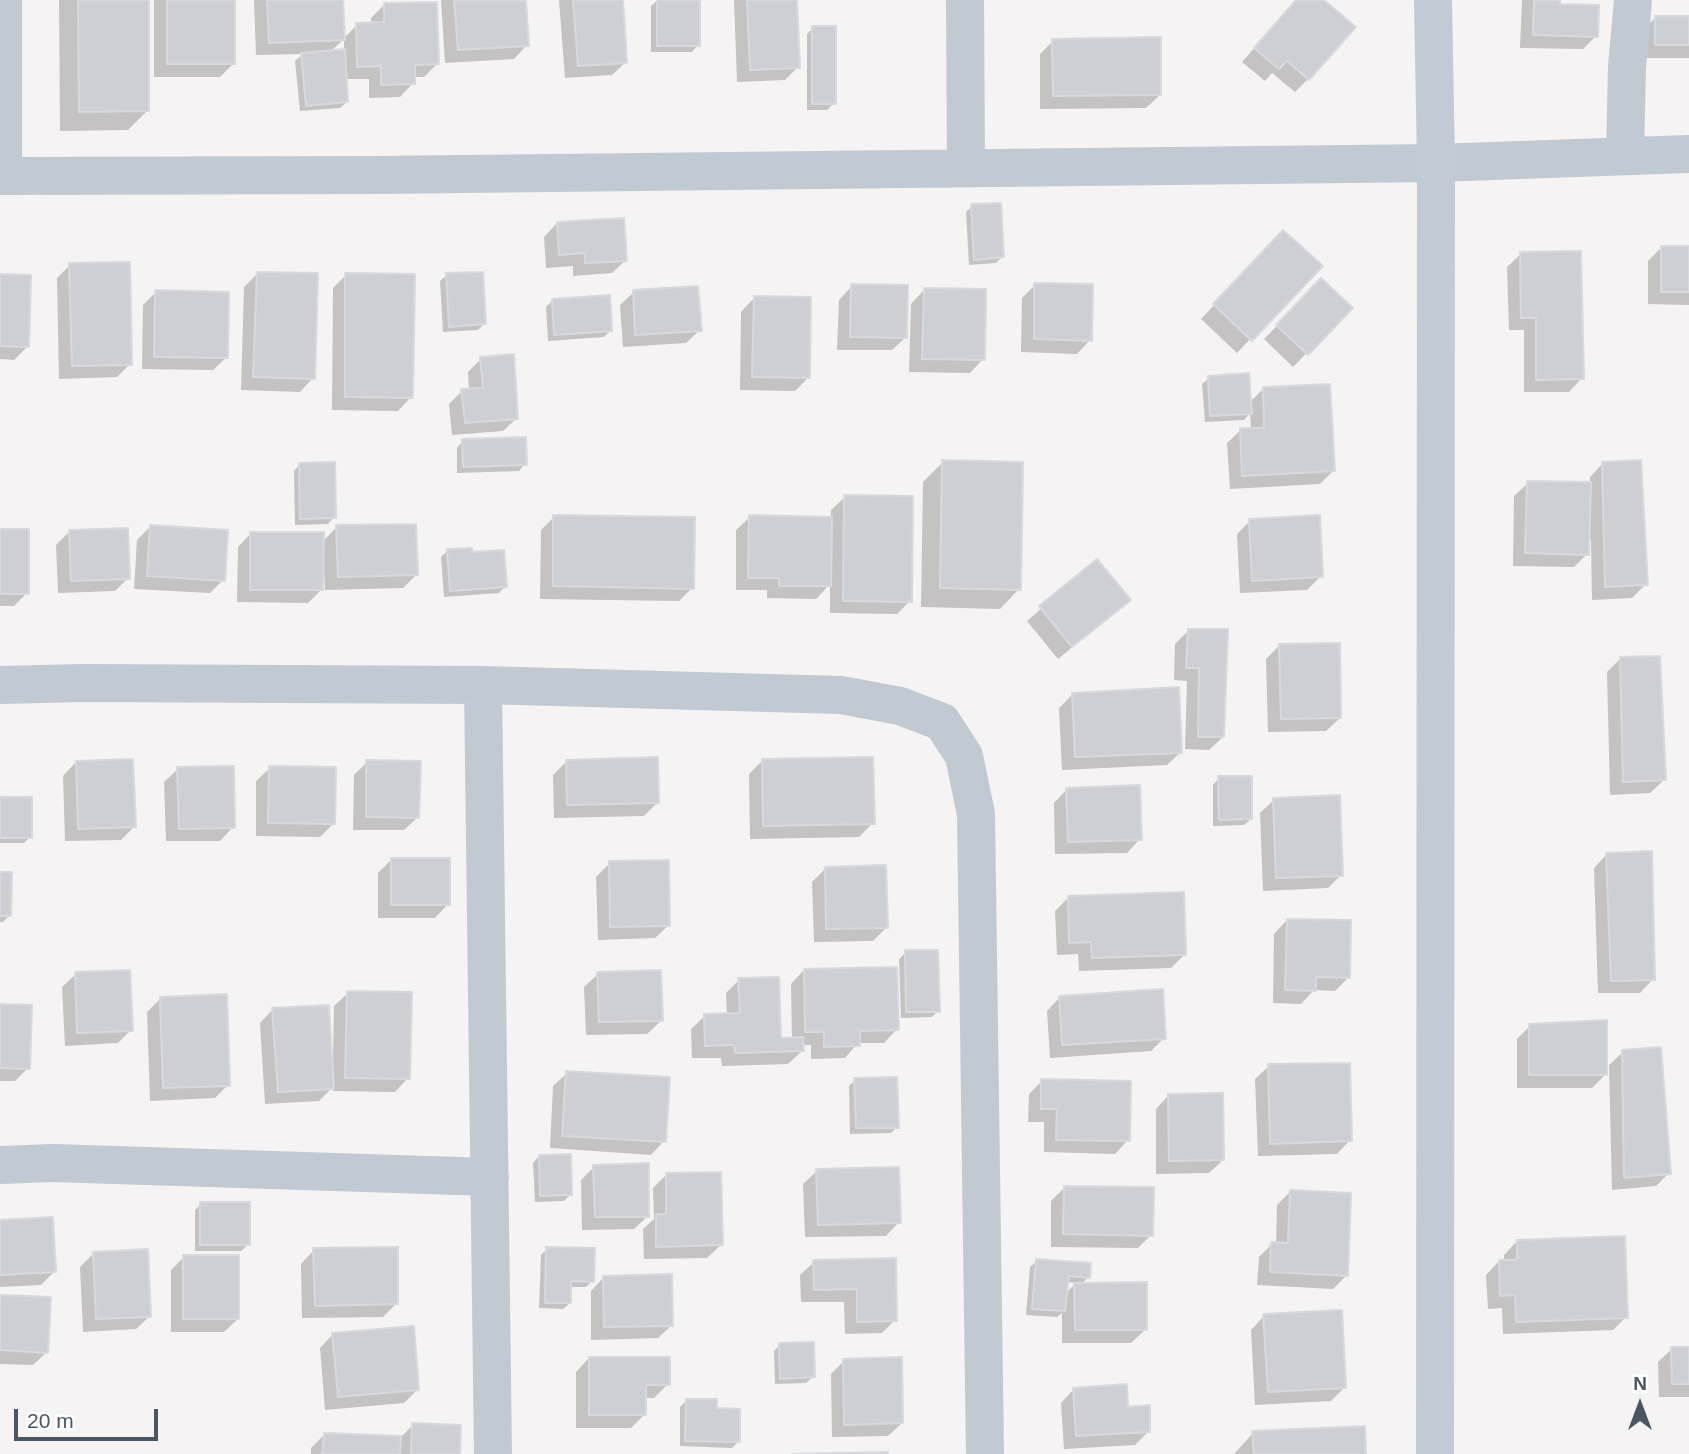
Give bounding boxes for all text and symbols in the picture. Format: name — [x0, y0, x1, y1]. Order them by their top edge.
north arrow — [1605, 1370, 1675, 1440]
text: N — [1633, 1373, 1647, 1394]
scale bar — [18, 1394, 161, 1438]
text: 20 m — [27, 1409, 74, 1432]

